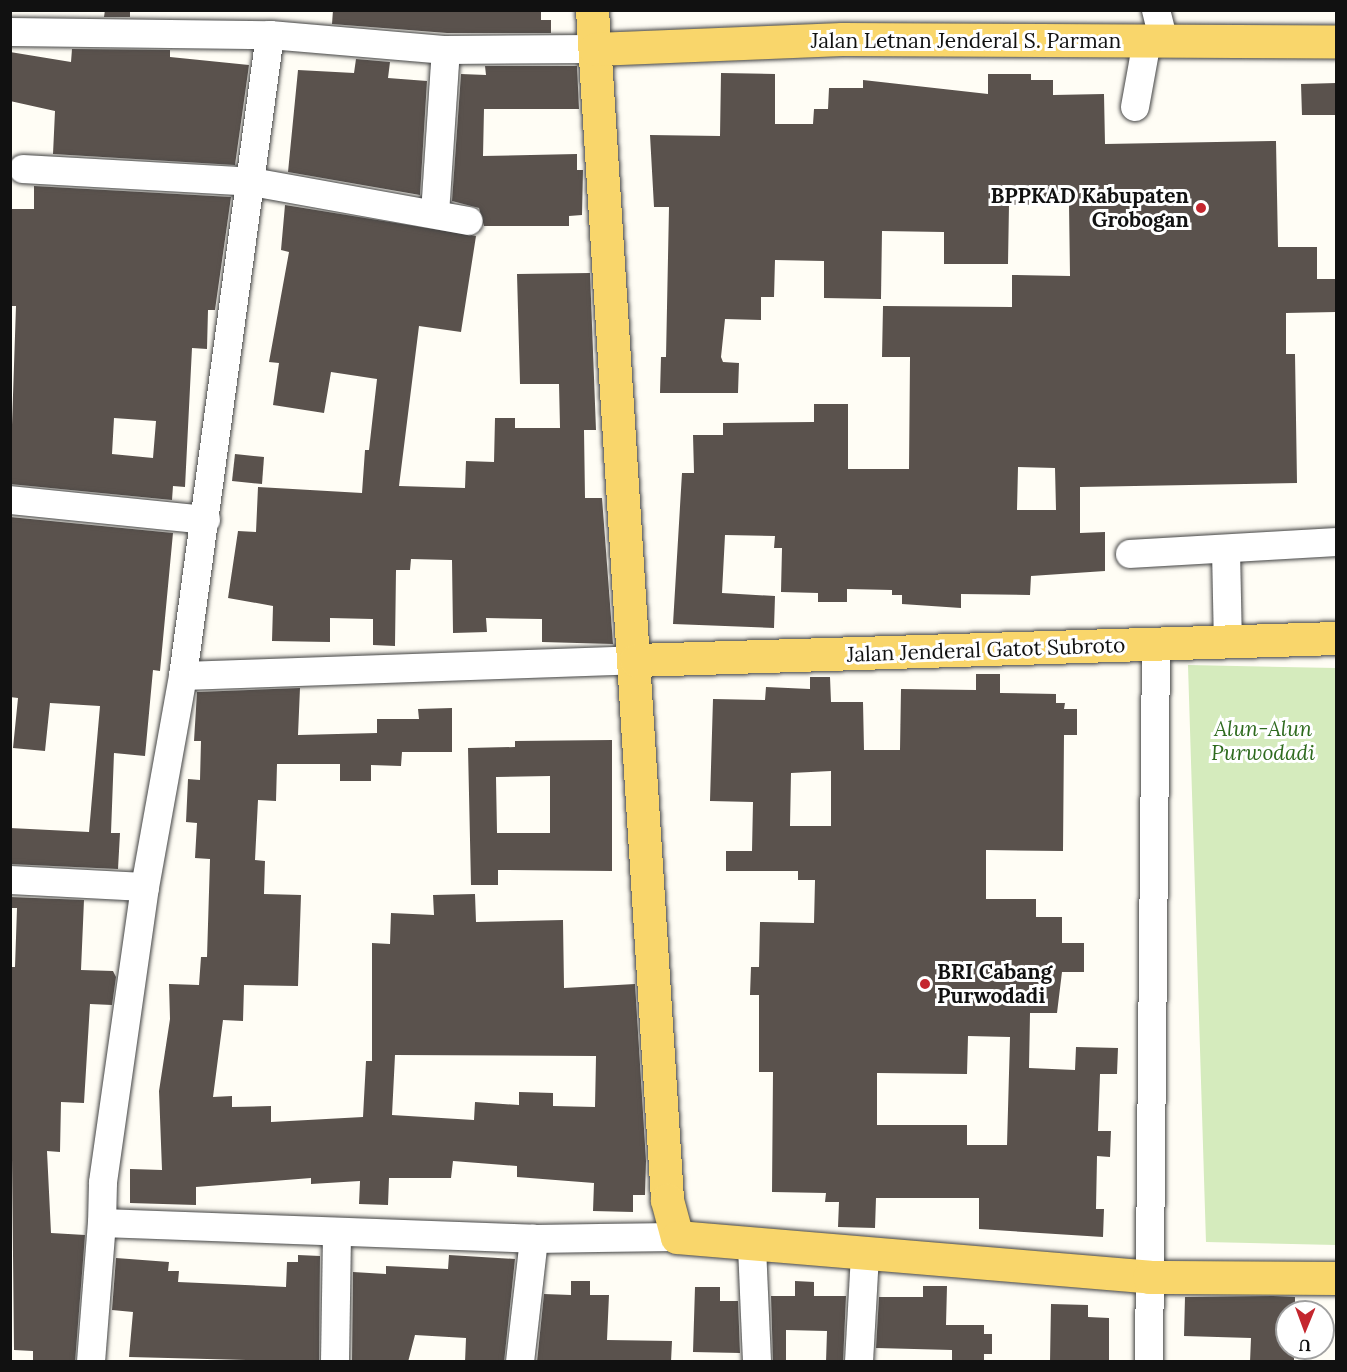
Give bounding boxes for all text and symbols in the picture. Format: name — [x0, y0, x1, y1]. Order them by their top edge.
street label: Jalan Letnan Jenderal S. Parman — [811, 28, 1121, 54]
place label: BPPKAD Kabupaten Grobogan — [991, 183, 1189, 233]
marker: BPPKAD Kabupaten Grobogan — [1194, 201, 1208, 215]
street label: Jalan Jenderal Gatot Subroto — [846, 633, 1126, 667]
park label: Alun-Alun Purwodadi — [1211, 716, 1315, 766]
place label: BRI Cabang Purwodadi — [937, 959, 1052, 1009]
marker: BRI Cabang Purwodadi — [918, 977, 932, 991]
north arrow — [1275, 1300, 1335, 1360]
text: U — [1298, 1336, 1311, 1356]

